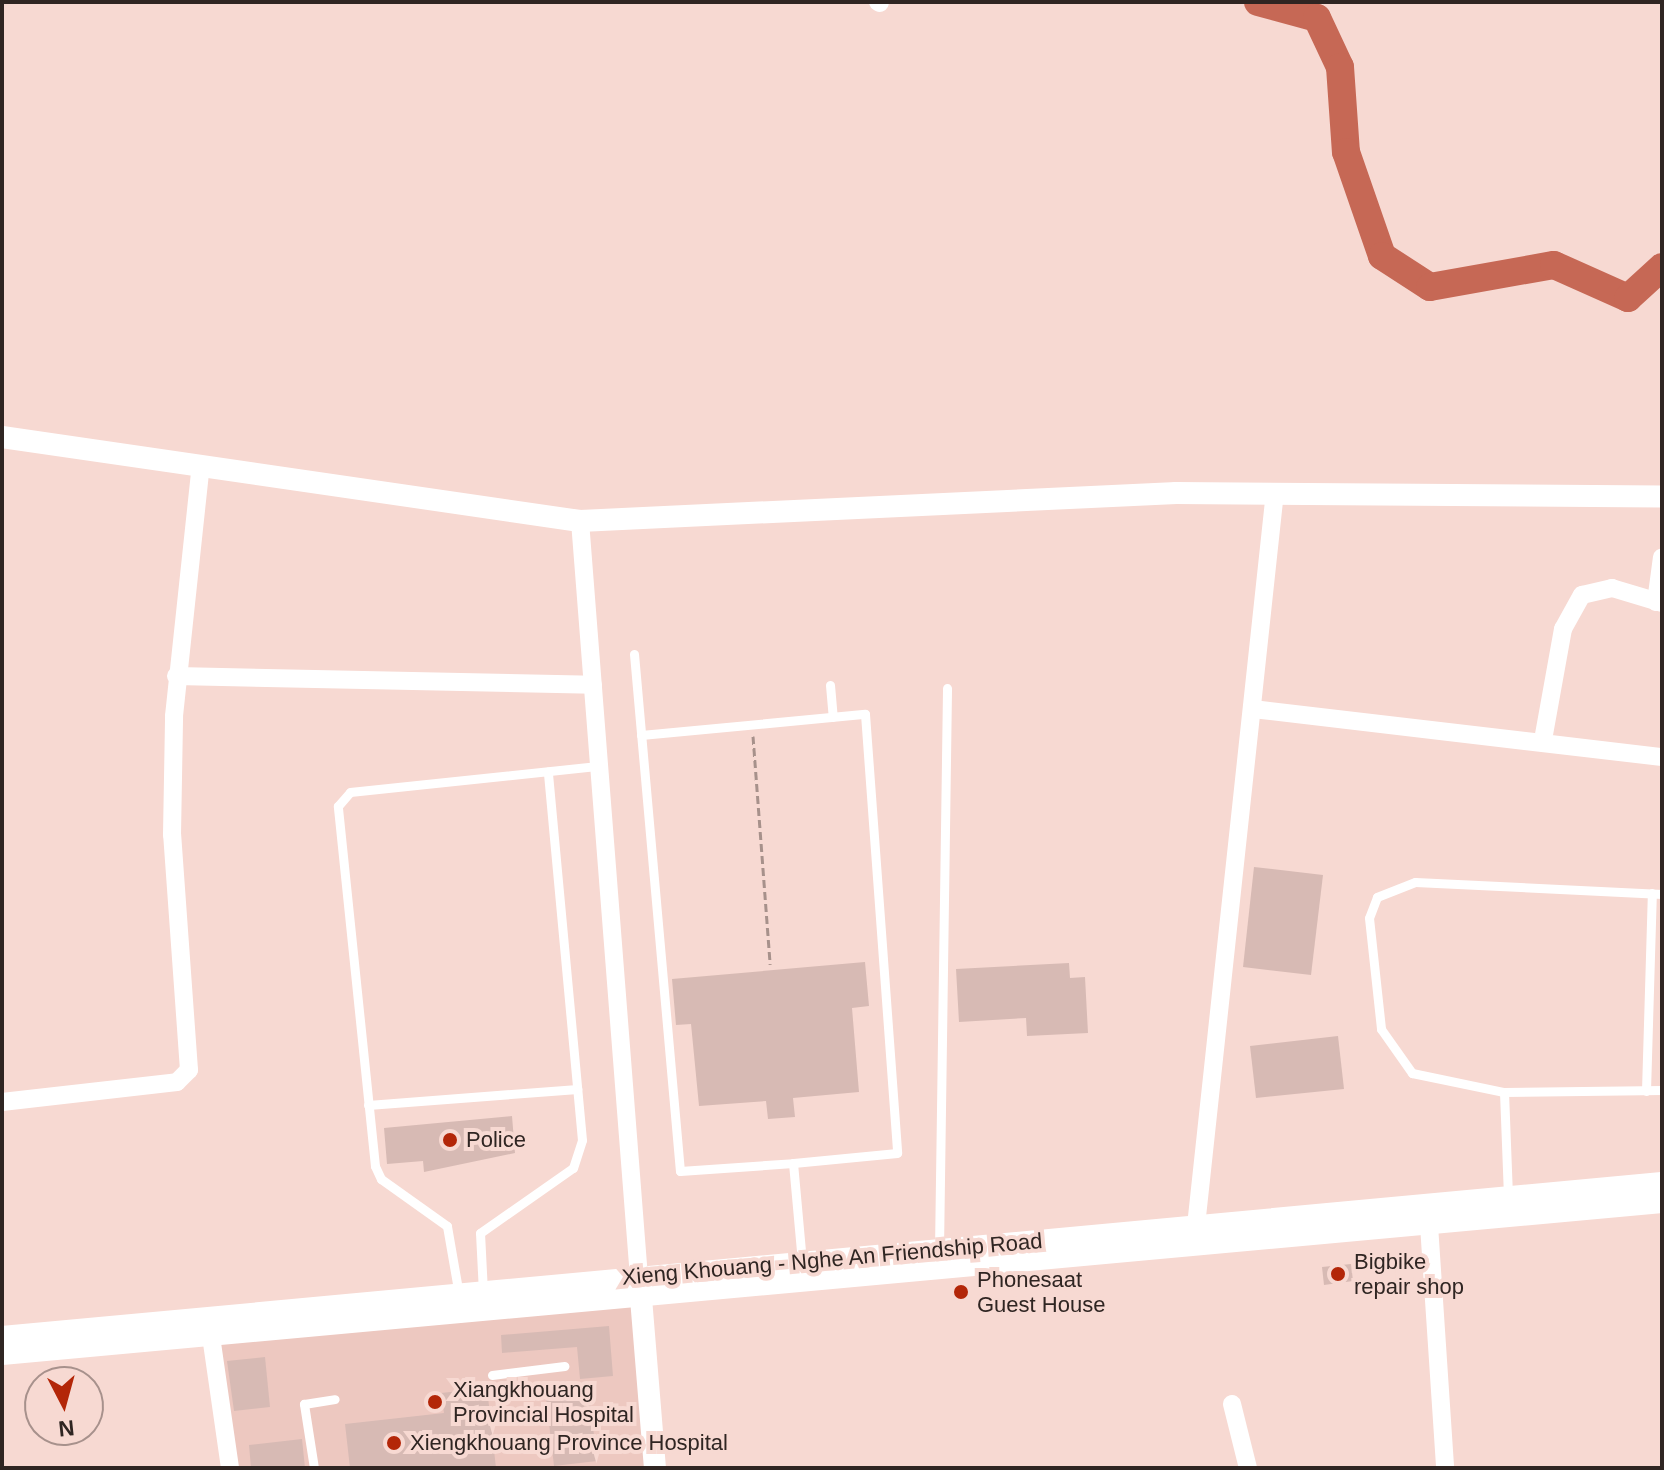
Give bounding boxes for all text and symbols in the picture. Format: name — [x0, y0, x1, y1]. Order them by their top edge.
place label: Police — [466, 1127, 526, 1153]
marker: Police — [441, 1131, 459, 1149]
street label: Xieng Khouang - Nghe An Friendship Road — [620, 1227, 1044, 1291]
place label: Bigbike repair shop — [1354, 1248, 1464, 1300]
marker: Bigbike repair shop — [1329, 1265, 1347, 1283]
place label: Phonesaat Guest House — [977, 1266, 1105, 1318]
marker: Phonesaat Guest House — [952, 1283, 970, 1301]
north arrow — [24, 1366, 104, 1446]
place label: Xiangkhouang Provincial Hospital — [453, 1376, 634, 1428]
marker: Xiangkhouang Provincial Hospital — [424, 1391, 446, 1413]
text: N — [57, 1415, 76, 1442]
place label: Xiengkhouang Province Hospital — [410, 1430, 728, 1456]
marker: Xiengkhouang Province Hospital — [385, 1434, 403, 1452]

